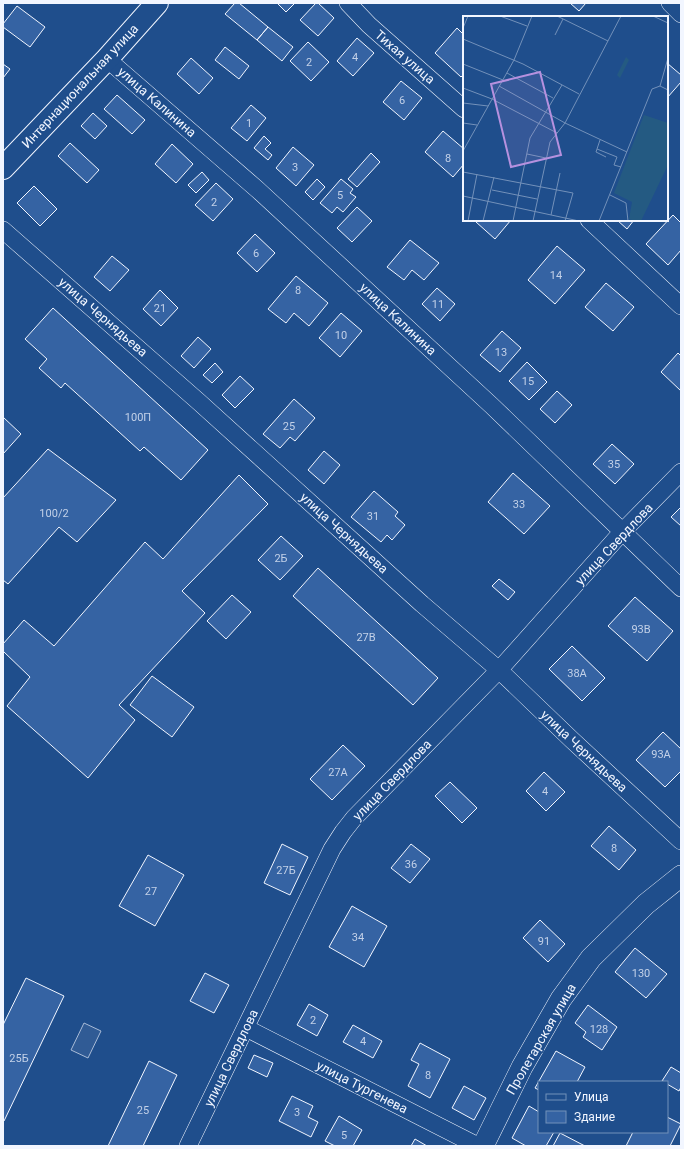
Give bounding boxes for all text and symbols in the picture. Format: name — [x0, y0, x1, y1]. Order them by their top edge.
inset map — [463, 16, 668, 221]
street label: Интернациональная улица — [19, 21, 141, 151]
street label: Тихая улица — [372, 27, 438, 87]
house number: 4 — [352, 51, 358, 64]
house number: 2 — [306, 56, 312, 69]
street label: улица Калинина — [115, 64, 199, 140]
house number: 6 — [399, 94, 405, 107]
house number: 1 — [246, 117, 252, 130]
house number: 8 — [445, 152, 451, 165]
house number: 3 — [292, 161, 298, 174]
house number: 5 — [337, 189, 343, 202]
house number: 2 — [211, 196, 217, 209]
house number: 6 — [253, 247, 259, 260]
house number: 14 — [550, 269, 562, 282]
street label: улица Чернядьева — [55, 274, 151, 360]
street label: улица Калинина — [357, 280, 439, 358]
house number: 8 — [295, 284, 301, 297]
house number: 11 — [432, 298, 444, 311]
house number: 21 — [154, 302, 166, 315]
house number: 10 — [335, 329, 347, 342]
house number: 13 — [495, 346, 507, 359]
house number: 15 — [522, 375, 534, 388]
house number: 100П — [125, 411, 151, 424]
house number: 25 — [283, 420, 295, 433]
house number: 35 — [608, 458, 620, 471]
street label: улица Чернядьева — [297, 490, 391, 576]
house number: 33 — [513, 498, 525, 511]
street label: улица Свердлова — [572, 500, 656, 588]
house number: 100/2 — [39, 507, 69, 520]
house number: 31 — [367, 510, 379, 523]
house number: 2Б — [274, 552, 288, 565]
house number: 93В — [631, 623, 651, 636]
house number: 27В — [356, 631, 376, 644]
house number: 38А — [567, 667, 588, 680]
street label: улица Чернядьева — [538, 707, 630, 795]
street label: улица Свердлова — [350, 737, 434, 823]
house number: 93А — [651, 748, 672, 761]
house number: 27А — [328, 766, 349, 779]
house number: 4 — [542, 785, 548, 798]
house number: 8 — [611, 842, 617, 855]
house number: 36 — [405, 858, 417, 871]
house number: 27Б — [276, 864, 296, 877]
house number: 27 — [145, 885, 157, 898]
house number: 34 — [352, 931, 364, 944]
house number: 91 — [538, 935, 550, 948]
house number: 130 — [632, 967, 650, 980]
street label: Пролетарская улица — [503, 981, 579, 1097]
street label: улица Свердлова — [201, 1007, 261, 1109]
house number: 2 — [310, 1014, 316, 1027]
house number: 128 — [590, 1023, 608, 1036]
house number: 4 — [360, 1035, 366, 1048]
house number: 25Б — [9, 1052, 29, 1065]
street label: улица Тургенева — [314, 1057, 410, 1117]
house number: 8 — [425, 1069, 431, 1082]
legend — [538, 1081, 668, 1133]
text: Улица — [574, 1090, 609, 1104]
house number: 25 — [137, 1104, 149, 1117]
house number: 3 — [294, 1106, 300, 1119]
text: Здание — [574, 1110, 615, 1124]
house number: 5 — [341, 1129, 347, 1142]

